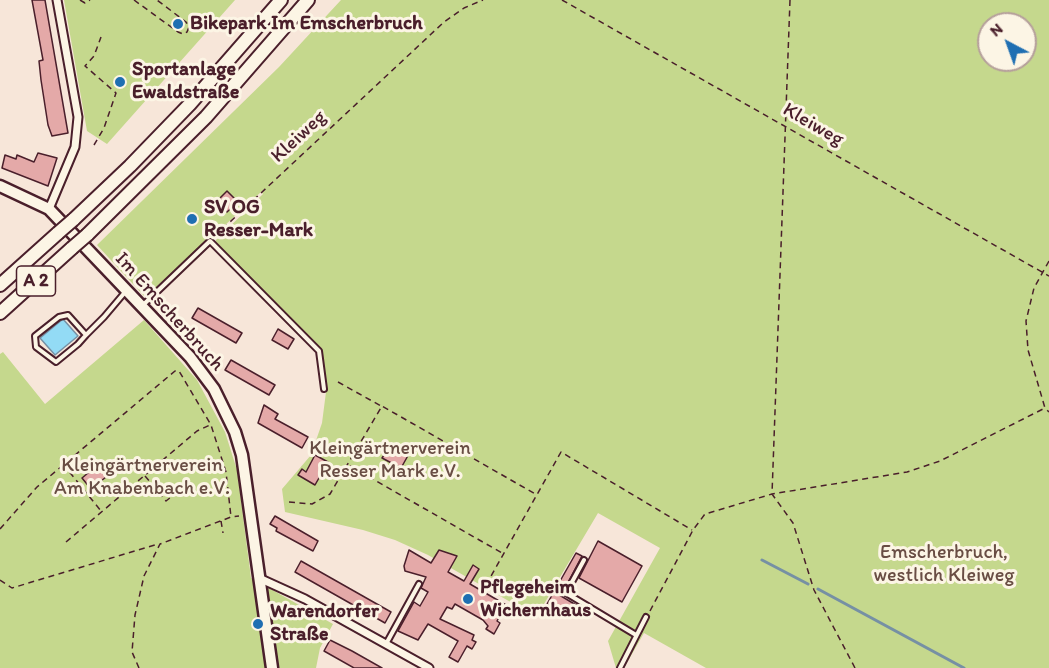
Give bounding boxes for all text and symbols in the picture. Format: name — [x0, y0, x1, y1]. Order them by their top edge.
place label: Bikepark Im Emscherbruch — [190, 12, 423, 36]
north arrow — [977, 12, 1037, 72]
marker: Bikepark Im Emscherbruch — [171, 17, 185, 31]
text: N — [986, 19, 1006, 40]
place label: Sportanlage Ewaldstraße — [132, 58, 239, 105]
marker: Sportanlage Ewaldstraße — [113, 75, 127, 89]
street label: Kleiweg — [778, 98, 848, 152]
street label: Kleiweg — [266, 106, 332, 168]
place label: SV OG Resser-Mark — [204, 196, 313, 243]
marker: SV OG Resser-Mark — [185, 212, 199, 226]
street label: Im Emscherbruch — [109, 248, 229, 376]
road number: A 2 — [16, 266, 56, 296]
park label: Kleingärtnerverein Resser Mark e.V. — [309, 437, 471, 484]
park label: Kleingärtnerverein Am Knabenbach e.V. — [54, 454, 230, 501]
park label: Emscherbruch, westlich Kleiweg — [873, 541, 1015, 588]
place label: Pflegeheim Wichernhaus — [480, 576, 591, 623]
marker: Pflegeheim Wichernhaus — [461, 592, 475, 606]
place label: Warendorfer Straße — [270, 600, 379, 647]
marker: Warendorfer Straße — [251, 617, 265, 631]

